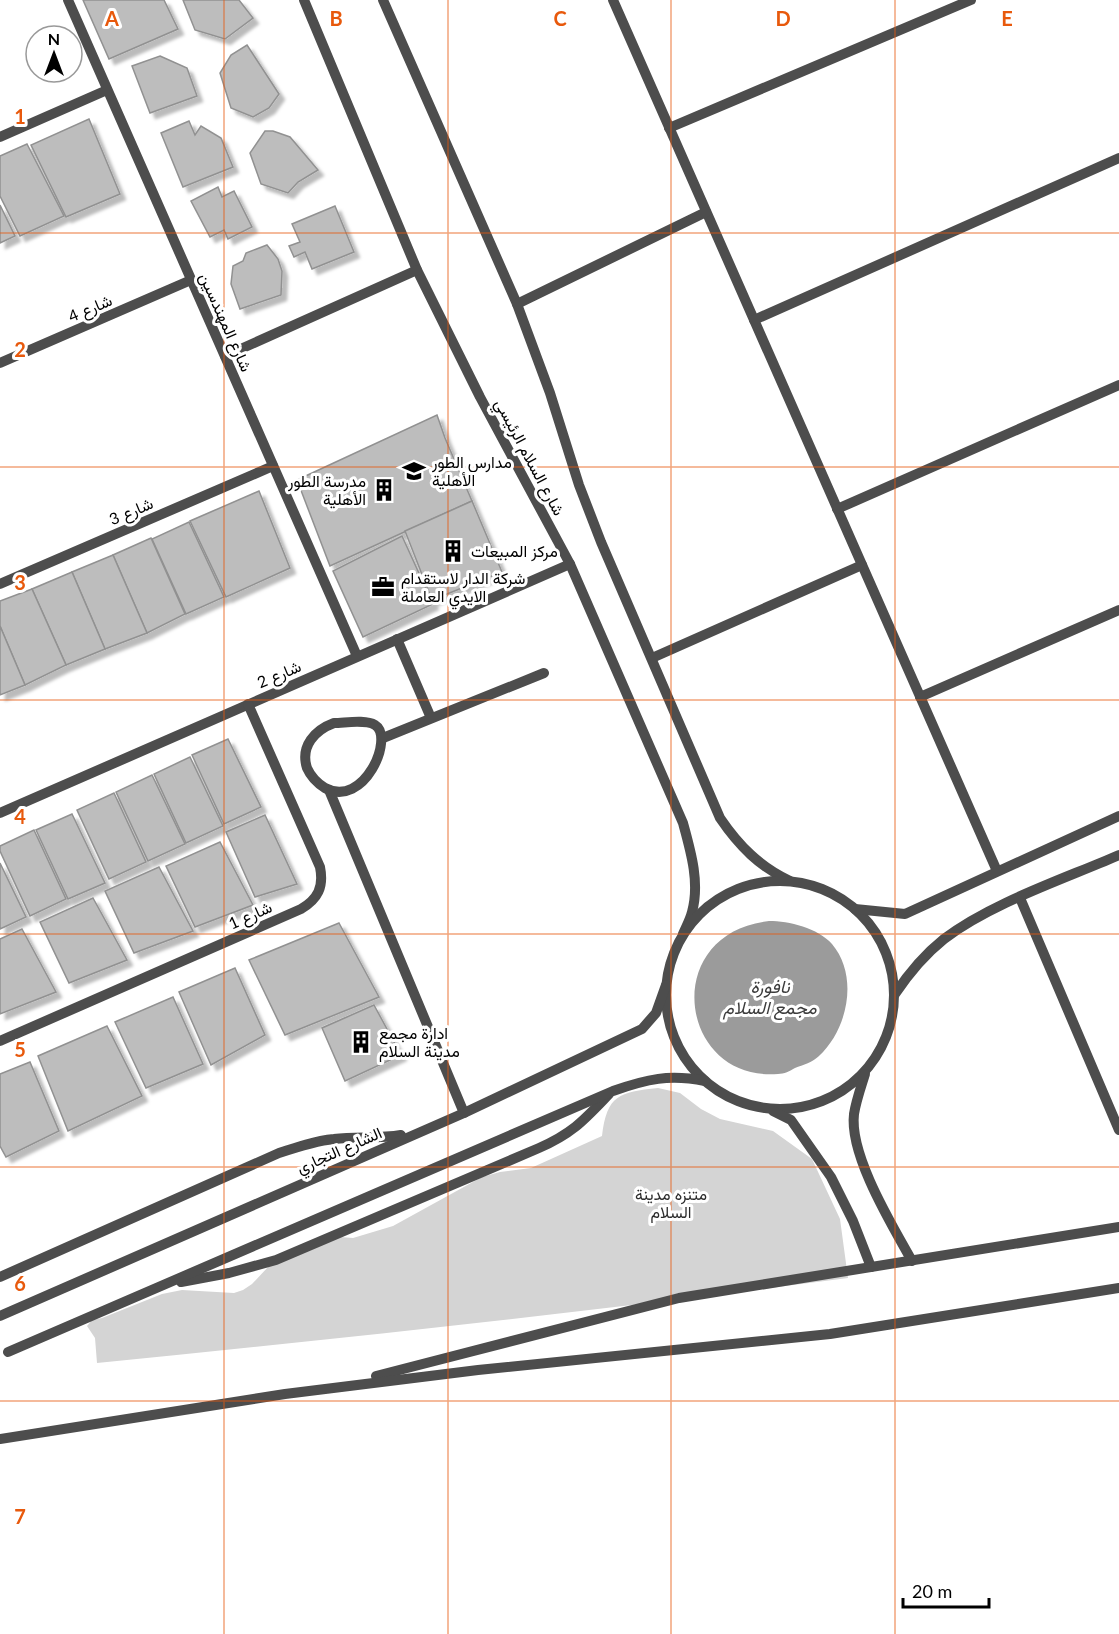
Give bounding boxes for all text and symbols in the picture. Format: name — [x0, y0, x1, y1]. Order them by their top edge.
text: A — [104, 6, 119, 30]
text: B — [329, 6, 343, 30]
text: C — [553, 6, 567, 30]
text: D — [775, 6, 791, 30]
text: E — [1001, 6, 1013, 30]
north arrow — [24, 24, 84, 84]
text: N — [48, 29, 60, 48]
text: 1 — [14, 104, 26, 128]
street label: شارع المهندسين — [193, 269, 257, 375]
street label: شارع 4 — [65, 290, 116, 328]
text: 2 — [14, 337, 26, 361]
street label: شارع السلام الرئيسي — [487, 395, 569, 521]
place label: مدارس الطور الأهلية — [431, 452, 512, 490]
school or university icon: مدارس الطور الأهلية — [401, 458, 427, 484]
place label: مدرسة الطور الأهلية — [287, 471, 366, 509]
building icon: مدرسة الطور الأهلية — [371, 477, 397, 503]
street label: شارع 3 — [106, 493, 157, 531]
building icon: مركز المبيعات — [440, 538, 466, 564]
place label: مركز المبيعات — [471, 541, 558, 562]
place label: شركة الدار لاستقدام الايدي العاملة — [401, 568, 525, 610]
text: 3 — [14, 570, 26, 594]
office icon: شركة الدار لاستقدام الايدي العاملة — [370, 574, 396, 600]
street label: شارع 2 — [254, 656, 305, 694]
text: 4 — [14, 804, 26, 828]
street label: شارع 1 — [225, 897, 276, 935]
water label: نافورة مجمع السلام — [722, 975, 817, 1021]
place label: ادارة مجمع مدينة السلام — [379, 1023, 460, 1062]
building icon: ادارة مجمع مدينة السلام — [348, 1029, 374, 1055]
text: 5 — [14, 1037, 26, 1061]
street label: الشارع التجاري — [293, 1122, 386, 1181]
park label: متنزه مدينة السلام — [635, 1184, 707, 1223]
text: 6 — [14, 1271, 26, 1295]
text: 7 — [14, 1504, 26, 1528]
scale bar — [903, 1571, 988, 1609]
text: 20 m — [912, 1580, 952, 1602]

